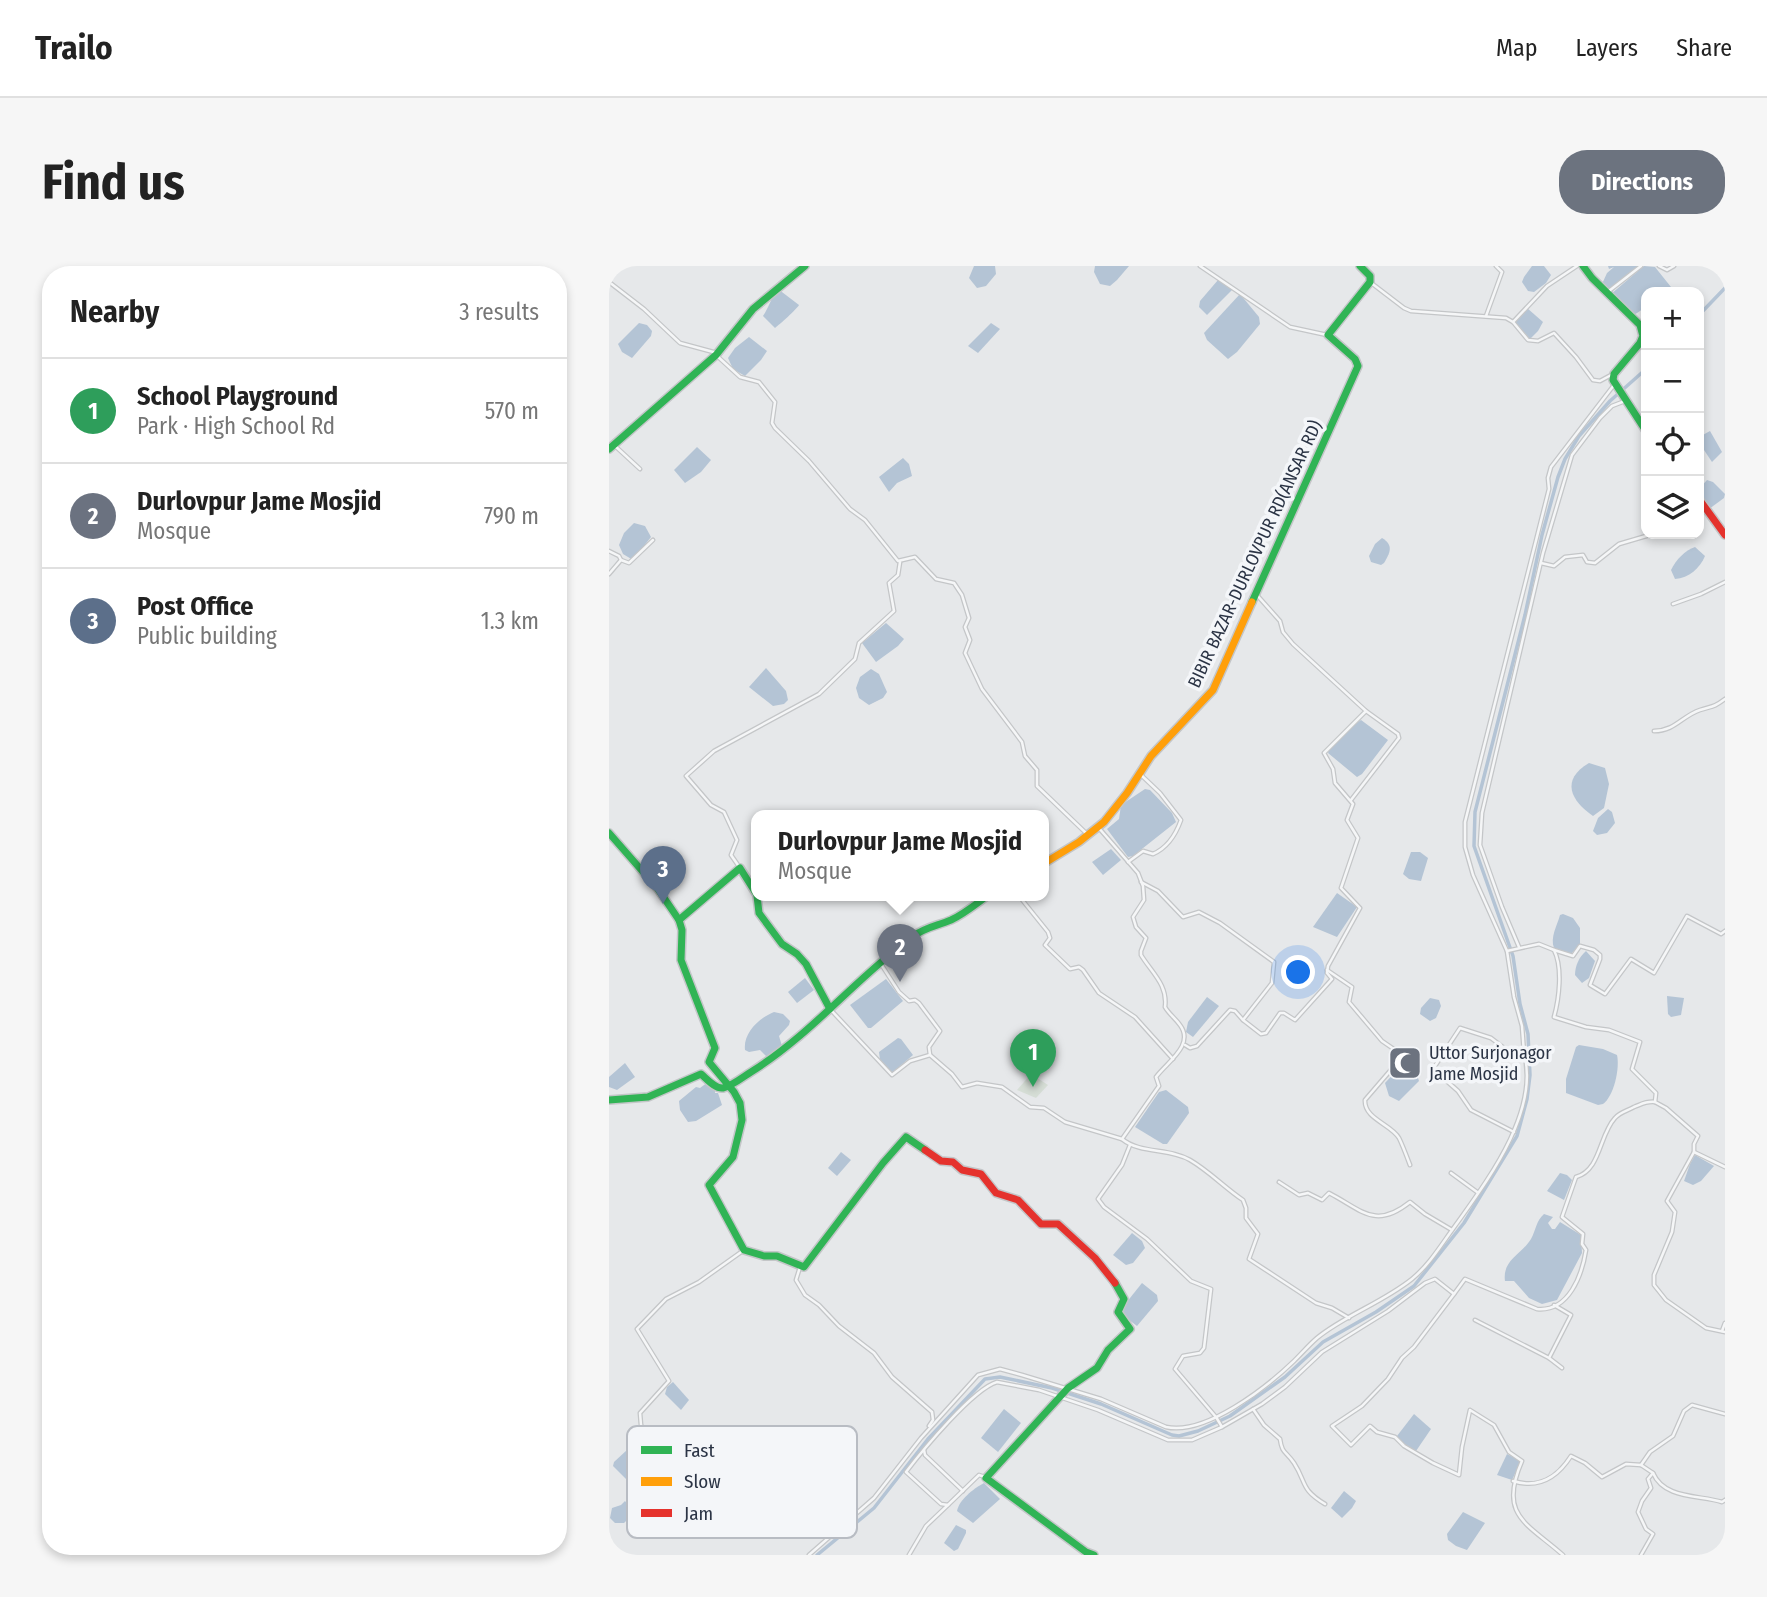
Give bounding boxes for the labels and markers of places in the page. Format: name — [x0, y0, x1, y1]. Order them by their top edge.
pin: 3 — [640, 846, 686, 904]
pin: 2 — [877, 924, 923, 982]
pin: 1 — [1010, 1029, 1056, 1087]
place label: Uttor Surjonagor Jame Mosjid — [1429, 1042, 1552, 1085]
mosque icon: Uttor Surjonagor Jame Mosjid — [1386, 1044, 1424, 1082]

